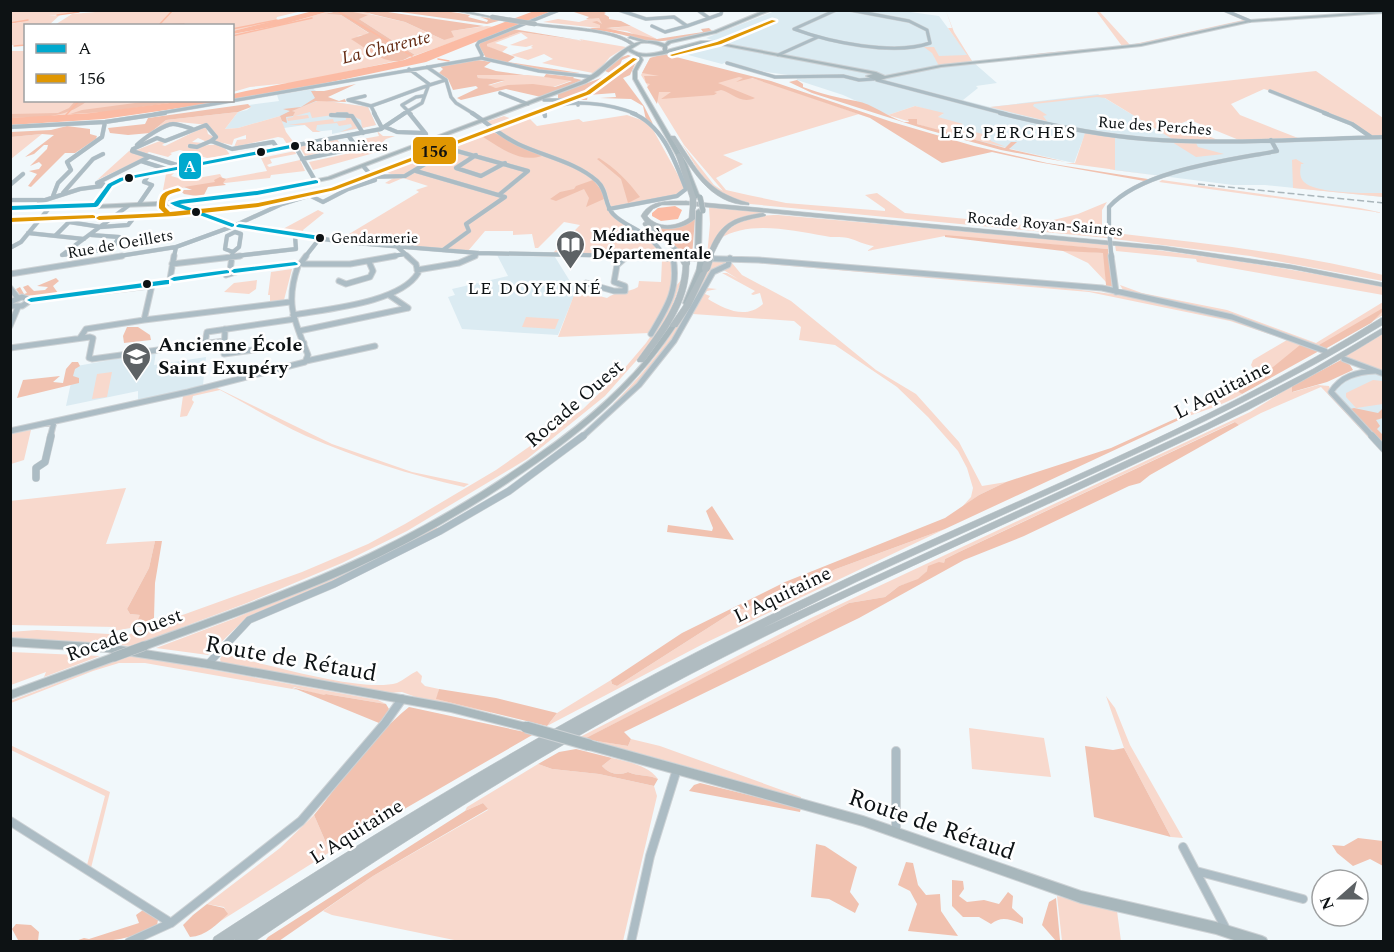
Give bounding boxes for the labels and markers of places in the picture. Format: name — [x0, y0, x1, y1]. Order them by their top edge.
place label: Rabannières — [306, 135, 388, 158]
marker: Rabannières — [289, 140, 301, 152]
unlabelled marker — [255, 146, 267, 158]
unlabelled marker — [123, 172, 135, 184]
unlabelled marker — [190, 206, 202, 218]
place label: Médiathèque Départementale — [592, 224, 711, 266]
place label: Gendarmerie — [331, 227, 418, 250]
library icon: Médiathèque Départementale — [555, 228, 587, 270]
marker: Gendarmerie — [314, 232, 326, 244]
unlabelled marker — [141, 278, 153, 290]
place label: Ancienne École Saint Exupéry — [158, 330, 302, 383]
school or university icon: Ancienne École Saint Exupéry — [121, 340, 153, 382]

